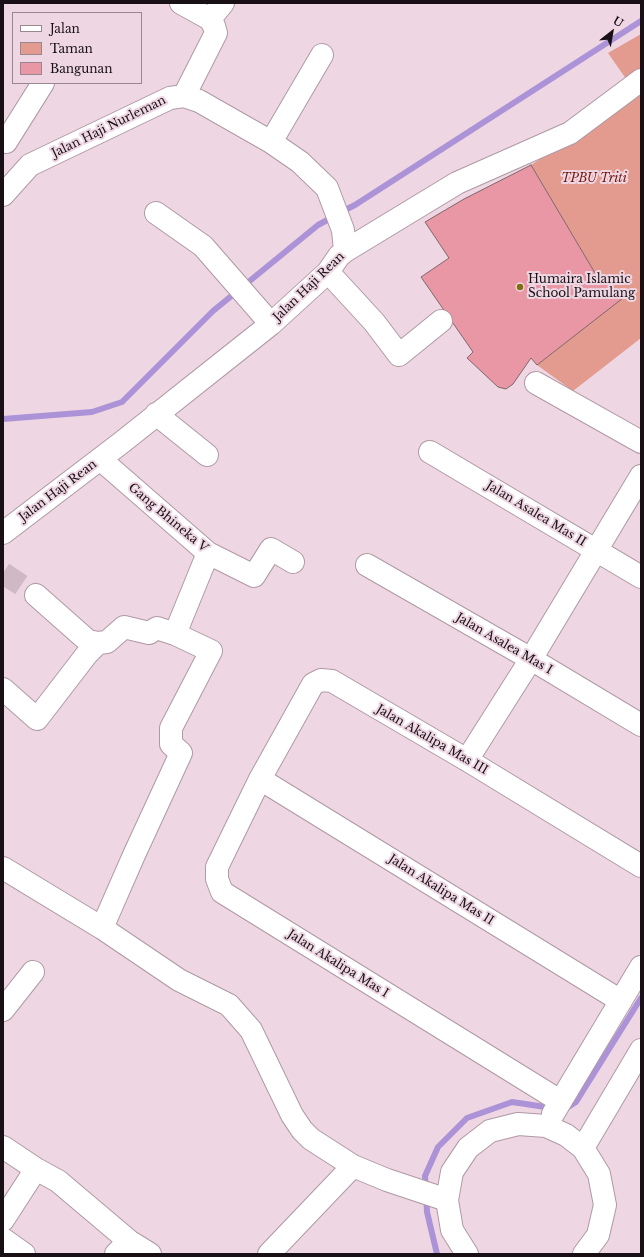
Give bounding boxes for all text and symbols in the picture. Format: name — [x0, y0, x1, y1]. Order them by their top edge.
legend — [12, 12, 142, 84]
north arrow — [592, 12, 632, 52]
text: U — [610, 13, 626, 30]
text: Jalan — [50, 21, 80, 36]
text: Taman — [50, 41, 93, 56]
text: Bangunan — [50, 61, 113, 76]
street label: Jalan Haji Nurleman — [50, 93, 168, 161]
park label: TPBU Triti — [561, 172, 627, 186]
street label: Jalan Haji Rean — [270, 249, 348, 325]
place label: Humaira Islamic School Pamulang — [528, 273, 635, 301]
marker: Humaira Islamic School Pamulang — [515, 282, 525, 292]
street label: Jalan Haji Rean — [16, 457, 100, 525]
street label: Jalan Asalea Mas II — [483, 478, 589, 550]
street label: Gang Bhineka V — [125, 480, 211, 556]
street label: Jalan Asalea Mas I — [453, 610, 555, 678]
street label: Jalan Akalipa Mas III — [374, 702, 490, 778]
street label: Jalan Akalipa Mas II — [386, 852, 496, 928]
street label: Jalan Akalipa Mas I — [285, 927, 391, 1001]

